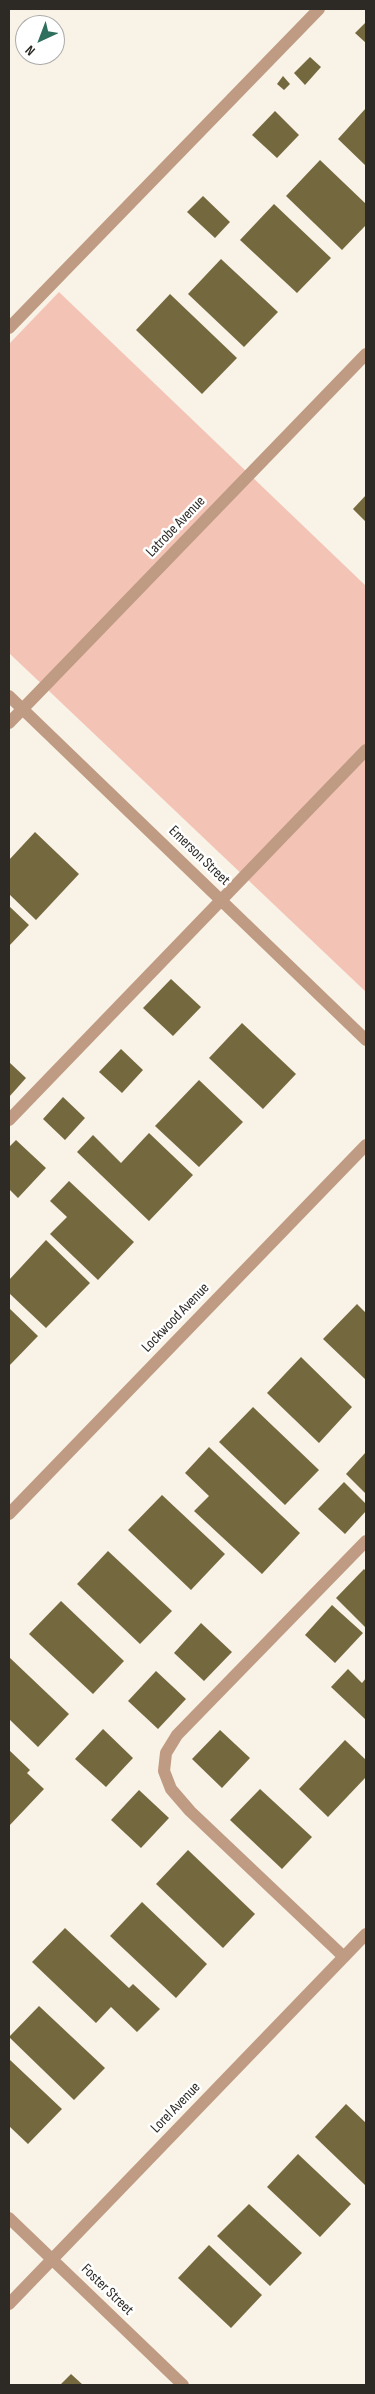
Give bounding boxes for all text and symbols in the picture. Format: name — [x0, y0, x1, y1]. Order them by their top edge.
north arrow — [15, 15, 65, 65]
text: N — [22, 42, 39, 59]
street label: Latrobe Avenue — [143, 493, 209, 561]
street label: Emerson Street — [165, 822, 233, 890]
street label: Lockwood Avenue — [138, 1280, 214, 1356]
street label: Lorel Avenue — [147, 2079, 205, 2137]
street label: Foster Street — [77, 2261, 137, 2319]

